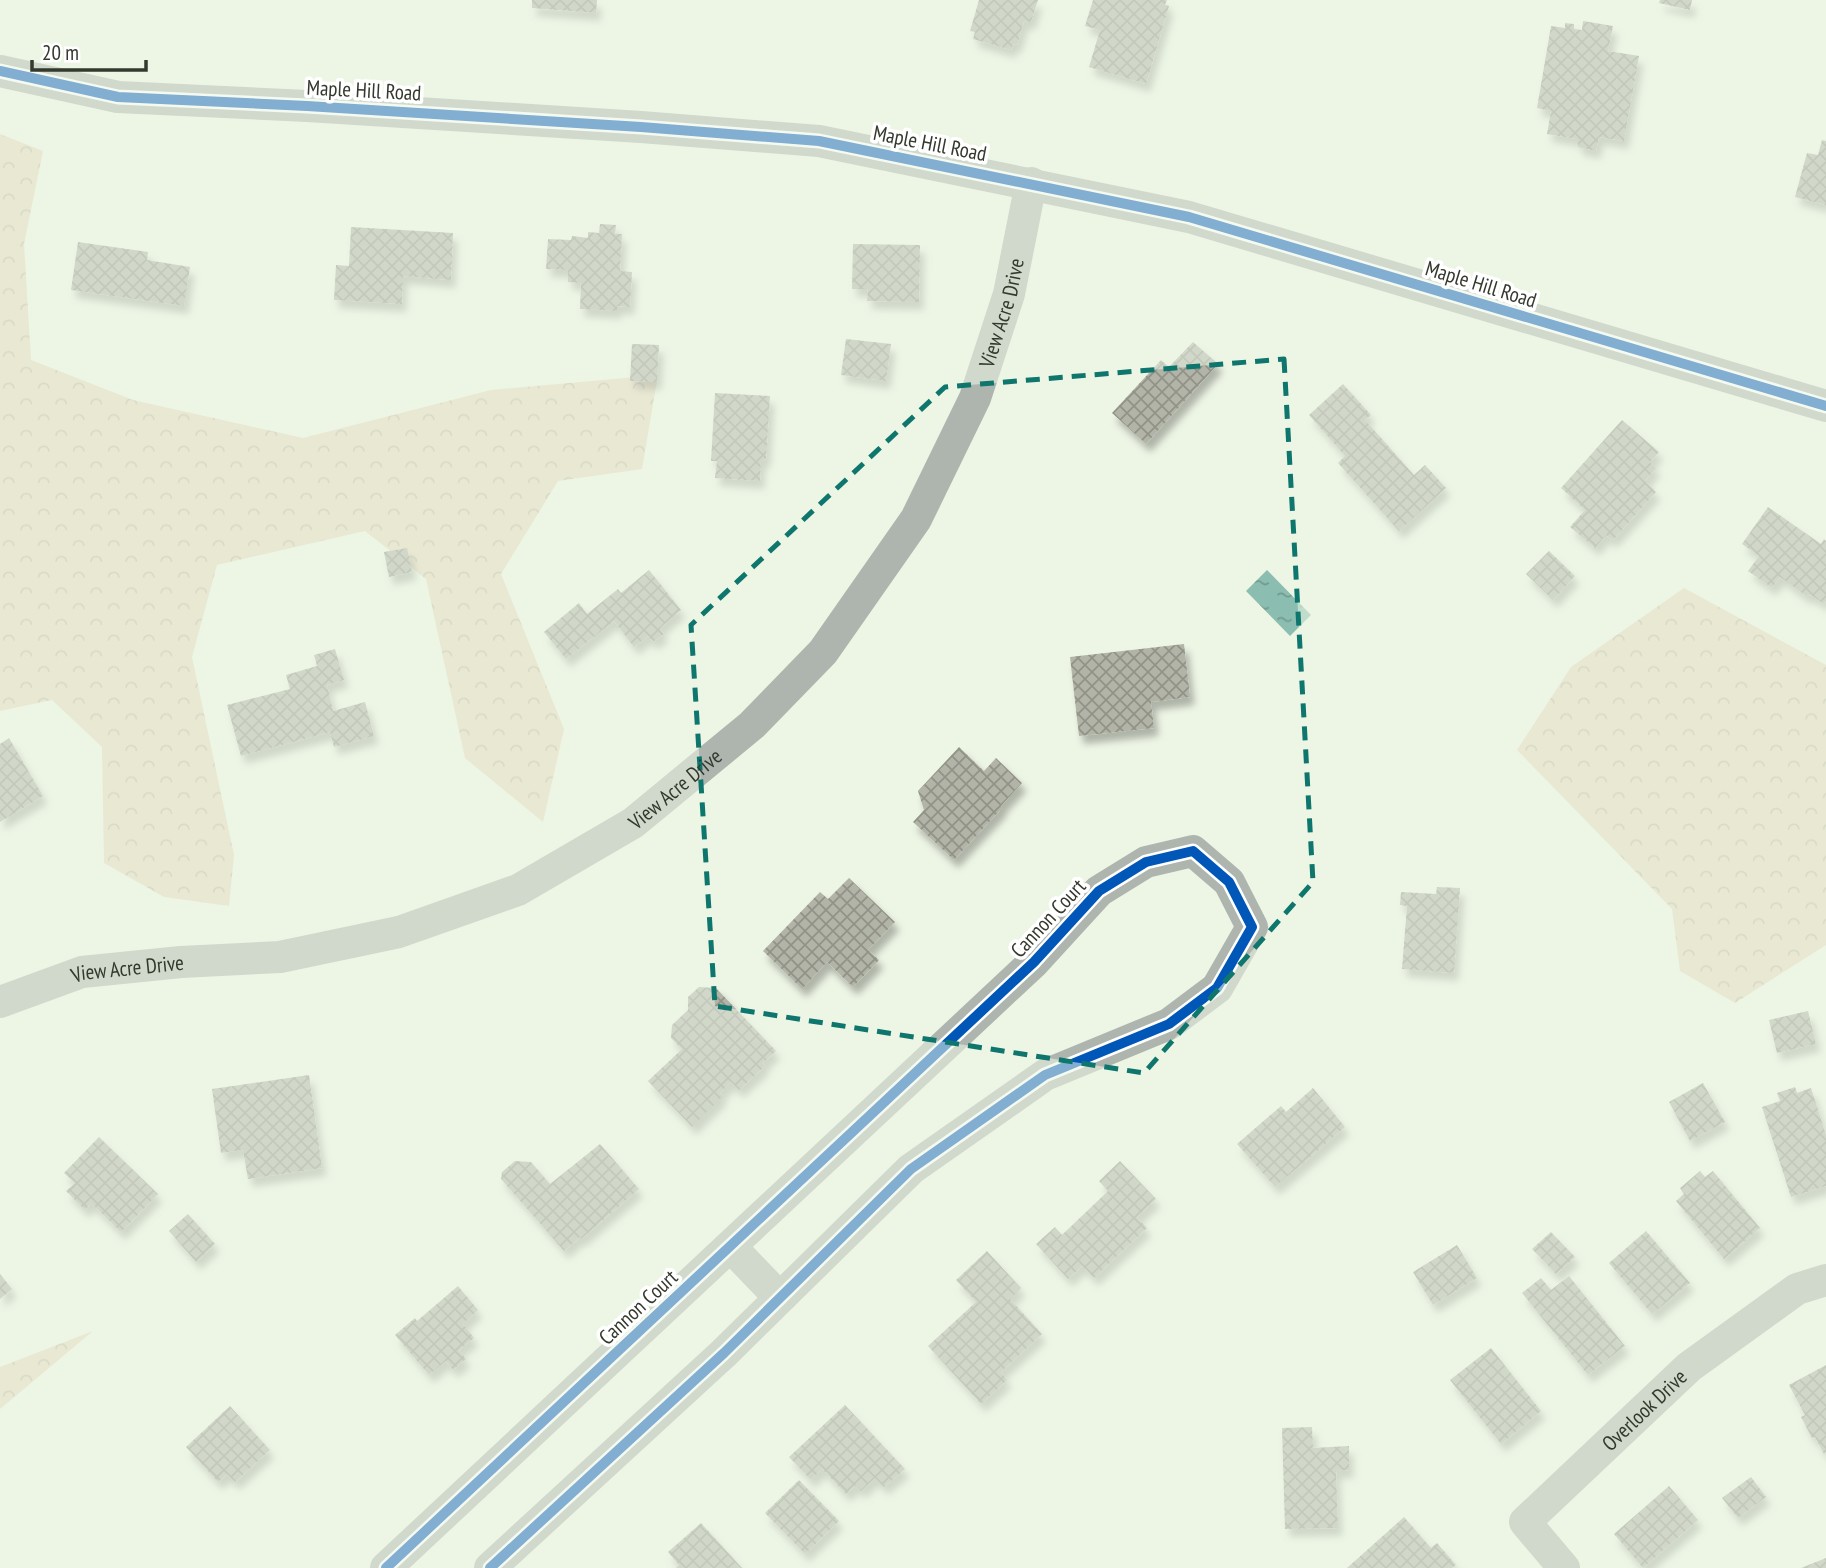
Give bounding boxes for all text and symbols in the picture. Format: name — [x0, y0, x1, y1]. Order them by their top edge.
scale bar — [32, 28, 145, 72]
text: 20 m — [42, 39, 79, 66]
street label: Maple Hill Road — [306, 74, 422, 106]
street label: Maple Hill Road — [871, 119, 989, 167]
street label: Maple Hill Road — [1422, 254, 1540, 314]
street label: View Acre Drive — [972, 256, 1029, 372]
street label: View Acre Drive — [622, 742, 727, 836]
street label: Cannon Court — [1005, 873, 1091, 963]
street label: View Acre Drive — [66, 948, 185, 989]
street label: Cannon Court — [593, 1264, 683, 1350]
street label: Overlook Drive — [1596, 1363, 1692, 1456]

